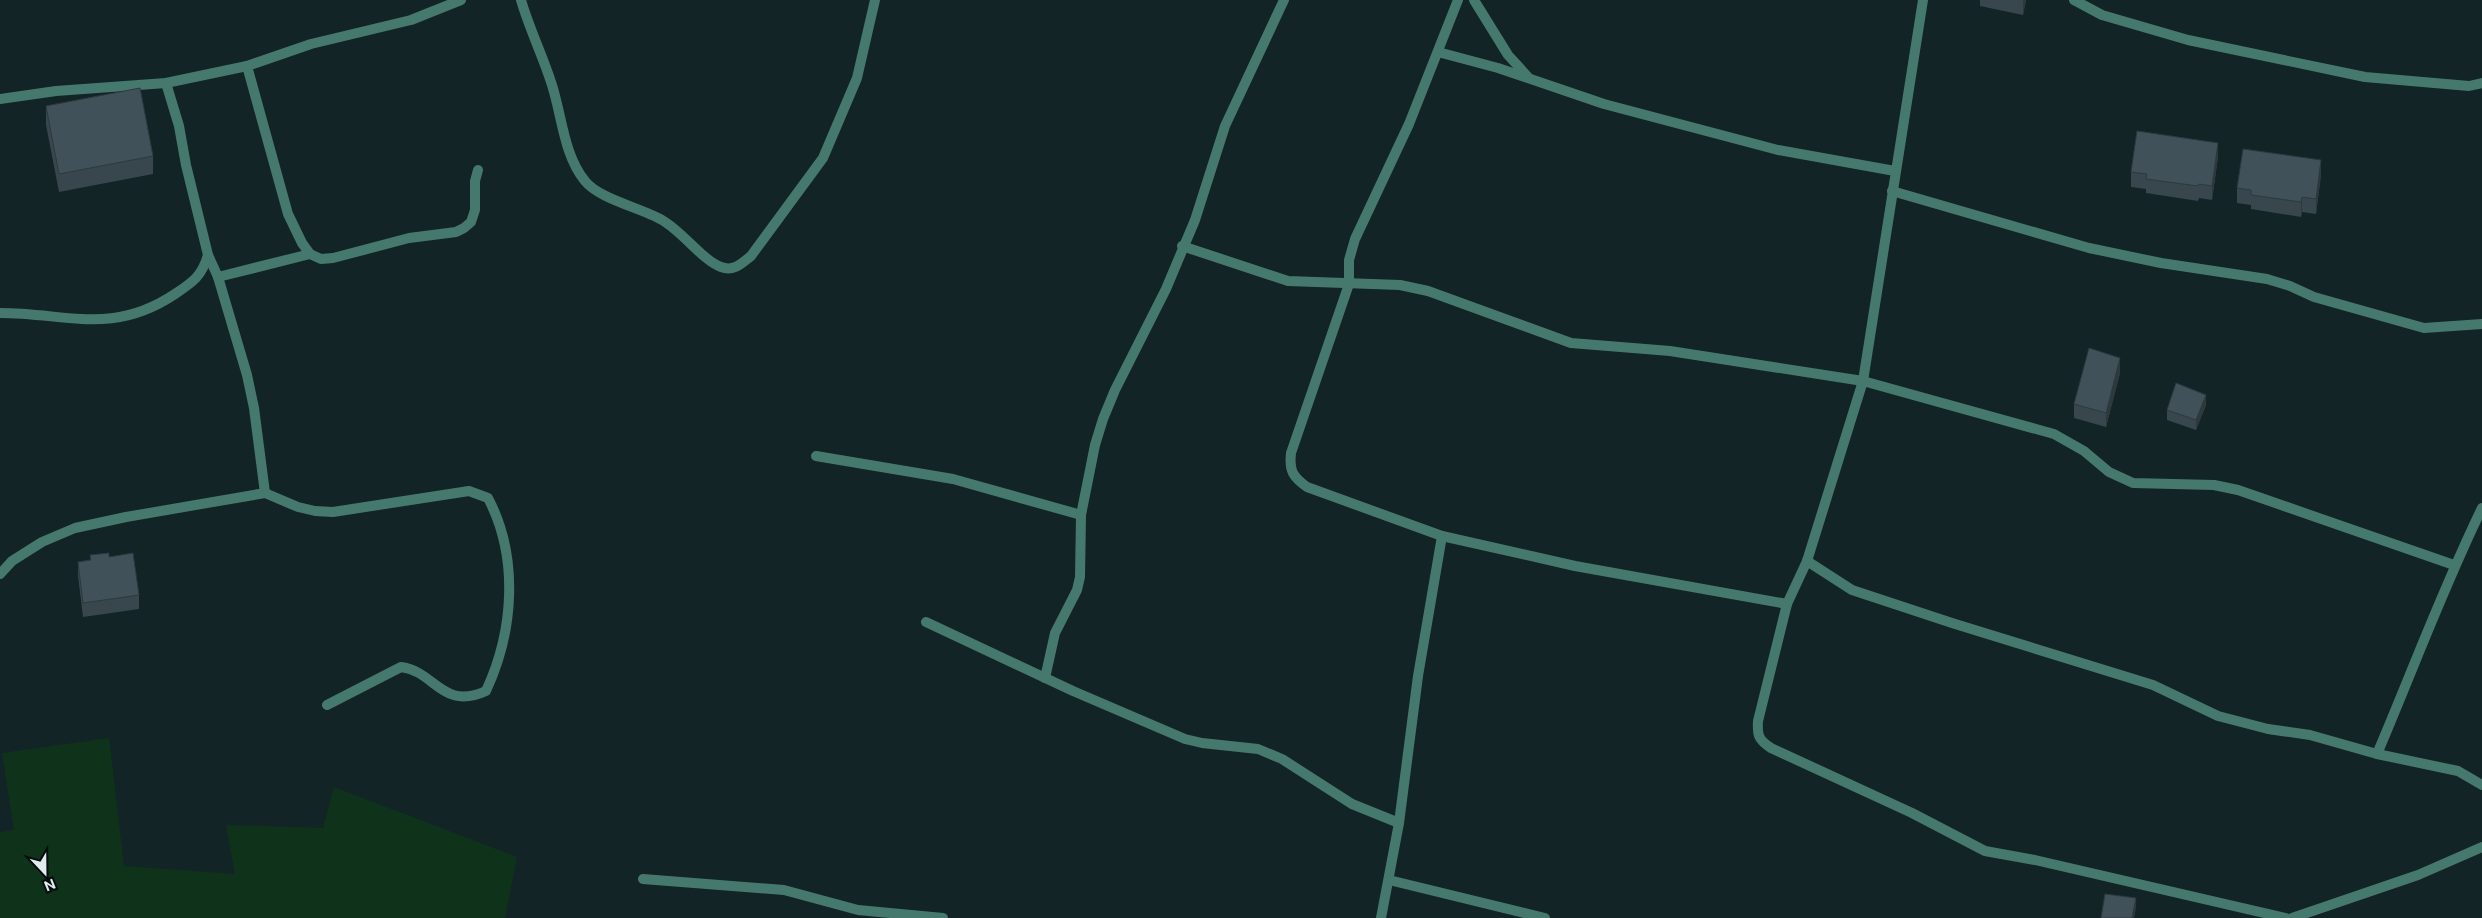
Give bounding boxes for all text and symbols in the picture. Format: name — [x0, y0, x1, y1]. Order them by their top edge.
north arrow — [20, 848, 70, 898]
text: N — [42, 876, 58, 895]

